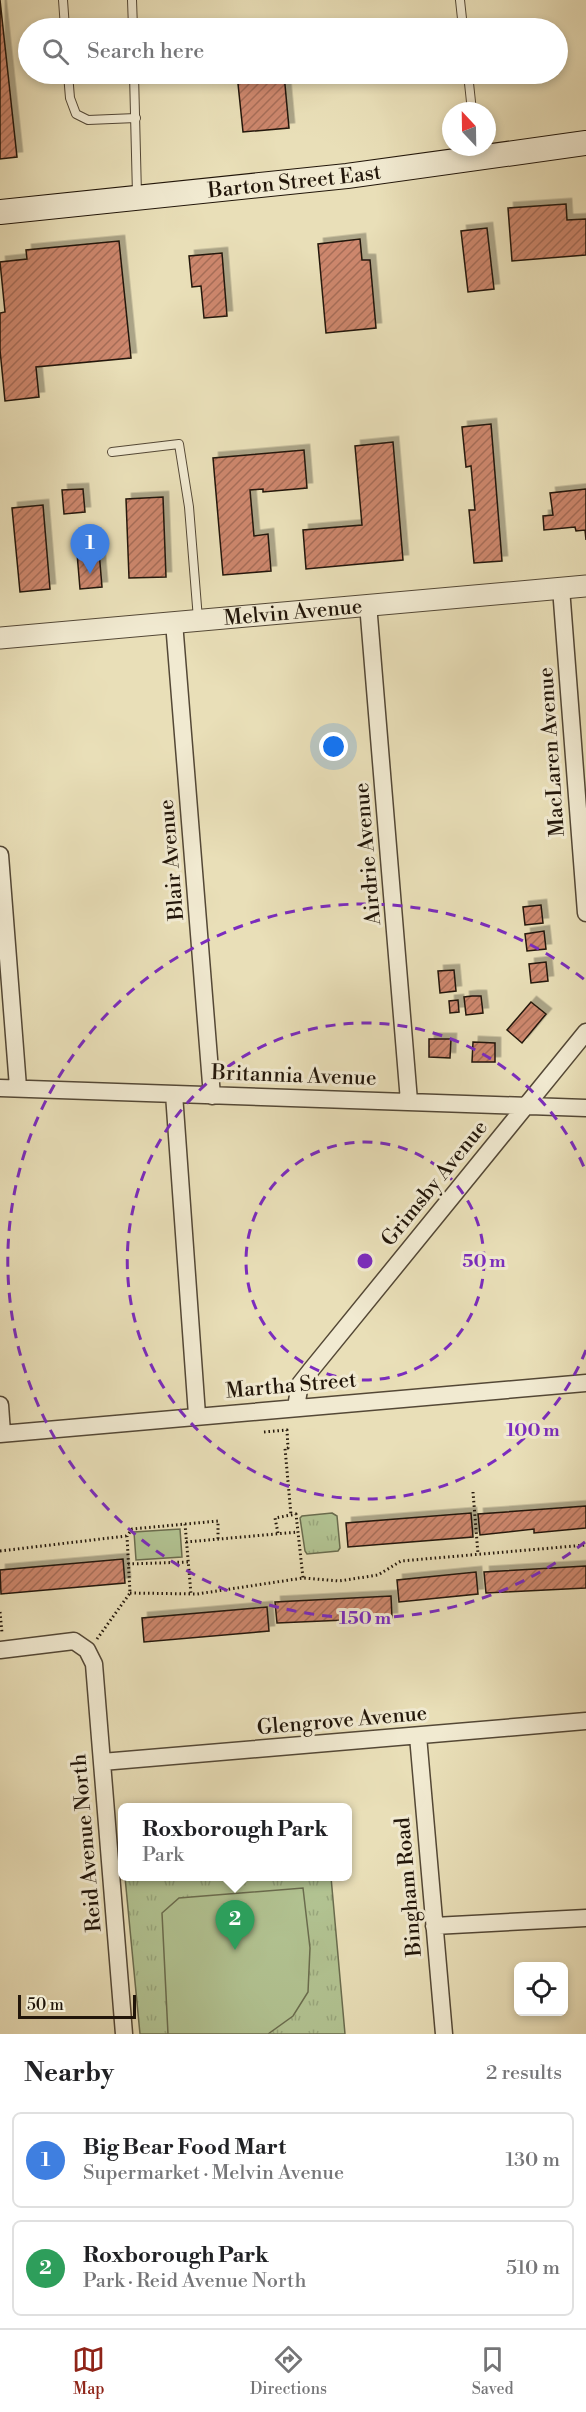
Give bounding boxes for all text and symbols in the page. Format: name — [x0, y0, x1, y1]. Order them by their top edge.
search box — [18, 18, 568, 84]
icon: search — [39, 35, 72, 68]
text: Search here — [87, 38, 204, 65]
north arrow — [442, 102, 496, 156]
street label: Barton Street East — [206, 159, 383, 204]
pin: 1 — [70, 524, 110, 574]
street label: Melvin Avenue — [223, 594, 363, 632]
street label: MacLaren Avenue — [533, 666, 571, 838]
your location — [319, 732, 348, 761]
street label: Airdrie Avenue — [349, 782, 387, 927]
street label: Blair Avenue — [154, 798, 190, 922]
street label: Britannia Avenue — [210, 1060, 377, 1092]
street label: Grimsby Avenue — [376, 1115, 494, 1252]
text: 50 m — [462, 1250, 506, 1273]
centre of rings — [355, 1251, 375, 1271]
street label: Martha Street — [225, 1367, 358, 1405]
text: 100 m — [506, 1419, 560, 1442]
text: 150 m — [339, 1607, 392, 1630]
street label: Glengrove Avenue — [256, 1701, 428, 1741]
street label: Reid Avenue North — [66, 1752, 108, 1933]
popup — [118, 1803, 352, 1881]
text: Roxborough Park — [142, 1816, 328, 1843]
street label: Bingham Road — [390, 1816, 428, 1959]
text: Park — [142, 1843, 184, 1868]
pin: 2 — [216, 1900, 254, 1950]
map controls — [514, 1962, 568, 2016]
button: locate — [514, 1962, 568, 2016]
scale bar — [18, 1992, 136, 2020]
text: 50 m — [27, 1995, 64, 2015]
text: Nearby — [24, 2057, 114, 2089]
text: 2 results — [486, 2061, 562, 2086]
text: Big Bear Food Mart — [83, 2134, 286, 2161]
text: 1 — [41, 2148, 50, 2173]
text: 130 m — [505, 2148, 560, 2173]
text: Supermarket · Melvin Avenue — [83, 2161, 344, 2186]
text: Roxborough Park — [83, 2242, 269, 2269]
text: 2 — [39, 2256, 52, 2281]
text: 510 m — [506, 2256, 560, 2281]
text: Park · Reid Avenue North — [83, 2269, 306, 2294]
tab: Map — [72, 2343, 105, 2399]
tab: Directions — [250, 2343, 327, 2399]
tab: Saved — [472, 2343, 514, 2399]

